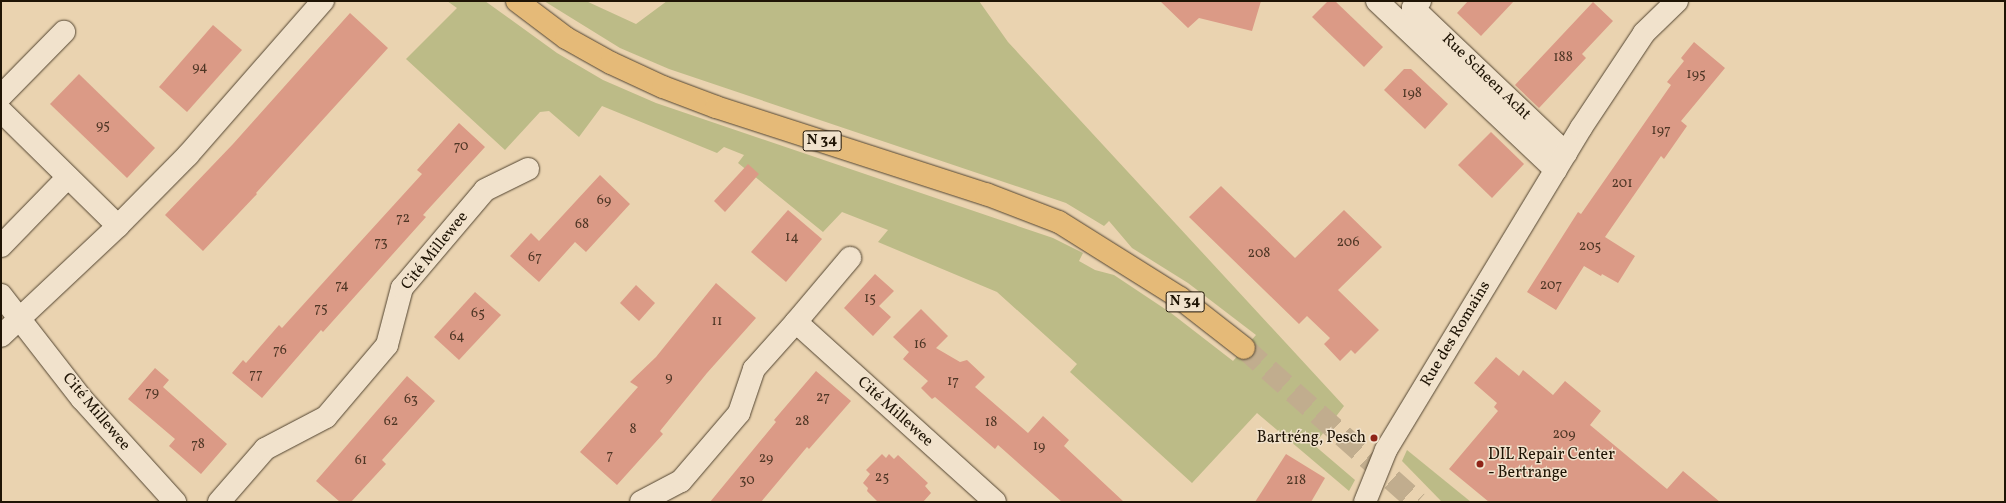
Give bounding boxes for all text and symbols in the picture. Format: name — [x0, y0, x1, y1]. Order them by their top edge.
street label: Rue Scheen Acht — [1437, 30, 1535, 124]
house number: 188 — [1553, 50, 1573, 66]
house number: 94 — [192, 60, 208, 76]
house number: 195 — [1686, 67, 1706, 83]
house number: 198 — [1402, 86, 1422, 102]
house number: 95 — [96, 118, 110, 134]
house number: 197 — [1651, 123, 1671, 139]
road number: N 34 — [802, 128, 842, 154]
house number: 70 — [454, 139, 468, 155]
house number: 201 — [1611, 176, 1633, 192]
house number: 69 — [597, 193, 611, 209]
street label: Cité Millewee — [397, 208, 473, 294]
house number: 72 — [396, 211, 410, 227]
house number: 68 — [575, 217, 589, 233]
house number: 14 — [785, 230, 799, 246]
house number: 73 — [374, 235, 388, 251]
house number: 206 — [1336, 235, 1360, 251]
house number: 205 — [1579, 239, 1601, 255]
house number: 208 — [1248, 246, 1270, 262]
house number: 67 — [528, 250, 542, 266]
house number: 74 — [335, 278, 349, 294]
street label: Rue des Romains — [1417, 278, 1495, 390]
house number: 207 — [1540, 278, 1562, 294]
road number: N 34 — [1165, 289, 1205, 315]
house number: 15 — [864, 291, 876, 307]
house number: 75 — [314, 301, 328, 317]
house number: 65 — [471, 306, 485, 322]
house number: 11 — [712, 314, 722, 330]
house number: 64 — [449, 329, 465, 345]
house number: 16 — [914, 337, 926, 353]
house number: 76 — [273, 343, 287, 359]
house number: 77 — [249, 367, 263, 383]
street label: Cité Millewee — [58, 369, 134, 455]
house number: 9 — [665, 370, 673, 386]
street label: Cité Millewee — [853, 373, 937, 451]
house number: 17 — [947, 374, 959, 390]
house number: 79 — [145, 385, 159, 401]
house number: 27 — [816, 390, 830, 406]
house number: 63 — [404, 392, 418, 408]
house number: 62 — [384, 414, 398, 430]
house number: 28 — [795, 414, 809, 430]
house number: 18 — [985, 415, 997, 431]
house number: 8 — [629, 422, 637, 438]
house number: 209 — [1552, 427, 1576, 443]
place label: Bartréng, Pesch — [1257, 428, 1366, 448]
marker: Bartréng, Pesch — [1369, 433, 1379, 443]
house number: 78 — [191, 437, 205, 453]
house number: 19 — [1033, 439, 1045, 455]
place label: DIL Repair Center - Bertrange — [1488, 445, 1615, 483]
house number: 7 — [607, 448, 613, 464]
house number: 29 — [759, 451, 773, 467]
house number: 61 — [355, 453, 367, 469]
marker: DIL Repair Center - Bertrange — [1475, 459, 1485, 469]
house number: 25 — [875, 470, 889, 486]
house number: 30 — [739, 473, 755, 489]
house number: 218 — [1286, 473, 1306, 489]

